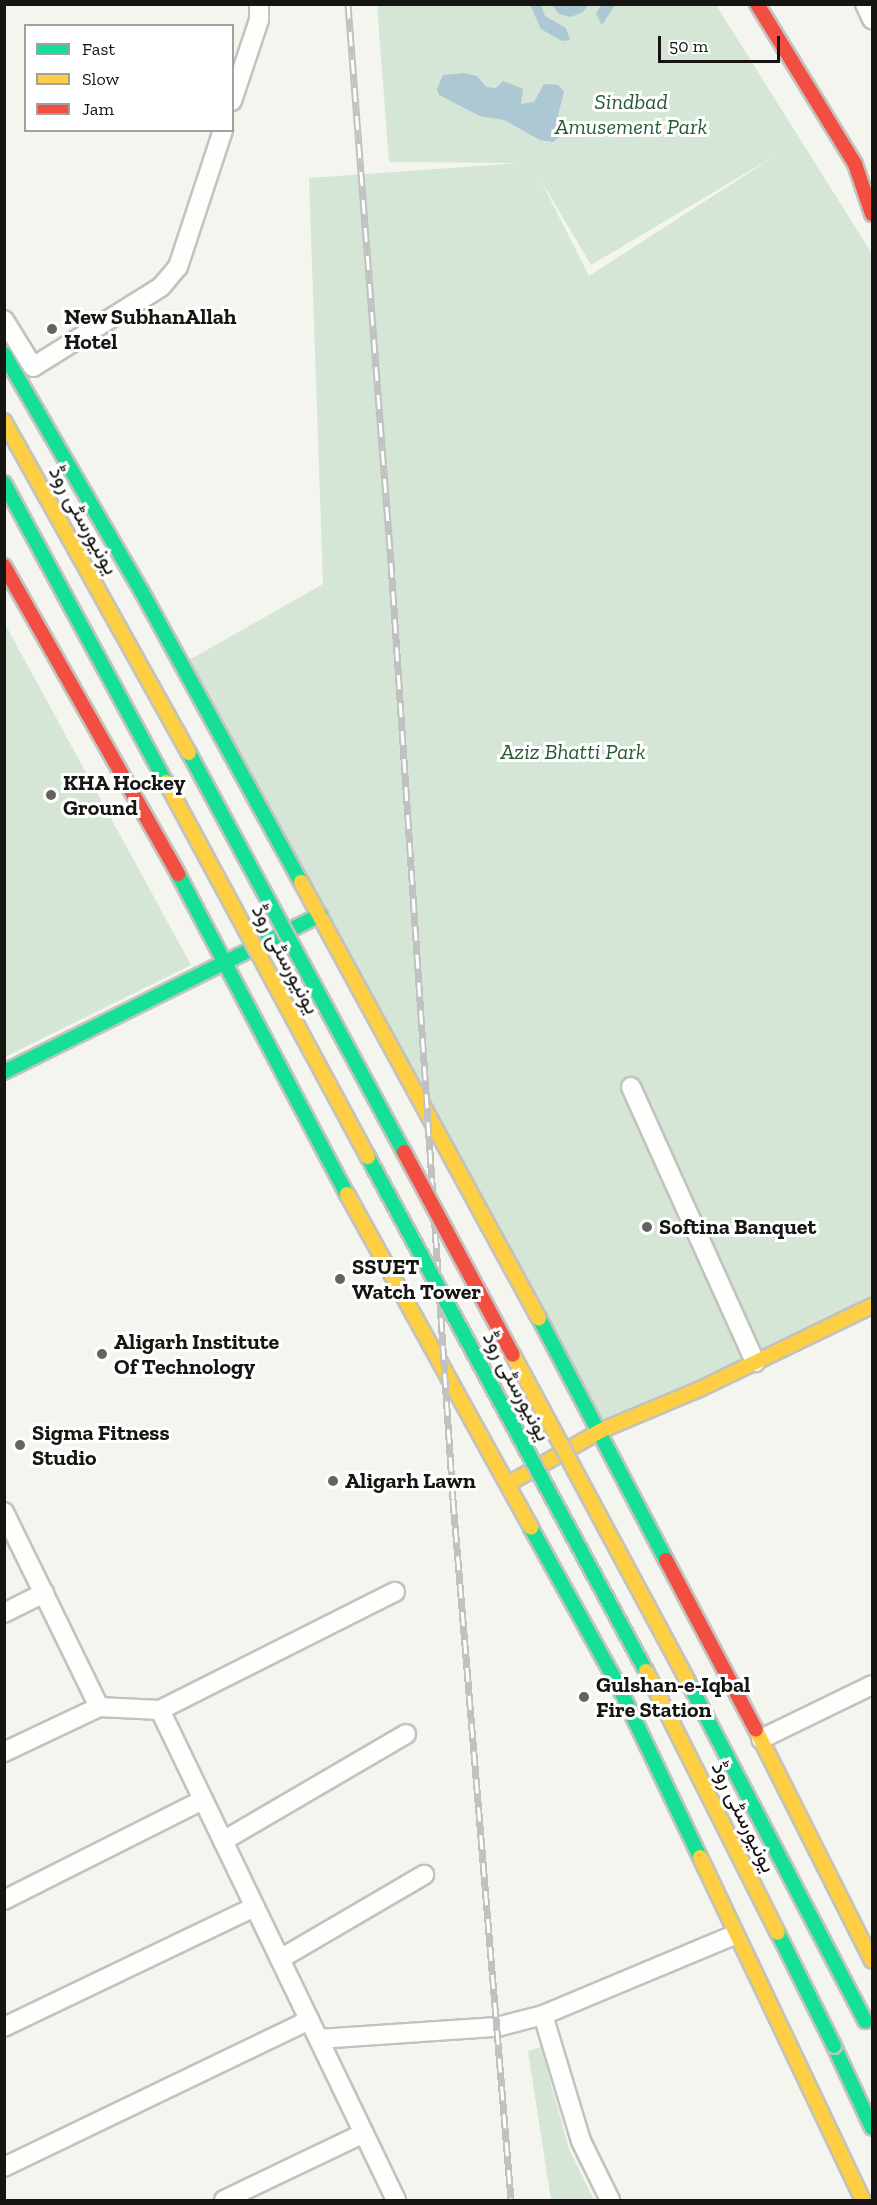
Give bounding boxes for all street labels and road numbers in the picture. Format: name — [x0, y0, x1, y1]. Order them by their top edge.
street label: یونیورسٹی روڈ — [43, 461, 125, 579]
street label: یونیورسٹی روڈ — [246, 900, 326, 1018]
street label: یونیورسٹی روڈ — [477, 1327, 557, 1445]
street label: یونیورسٹی روڈ — [706, 1757, 782, 1877]

